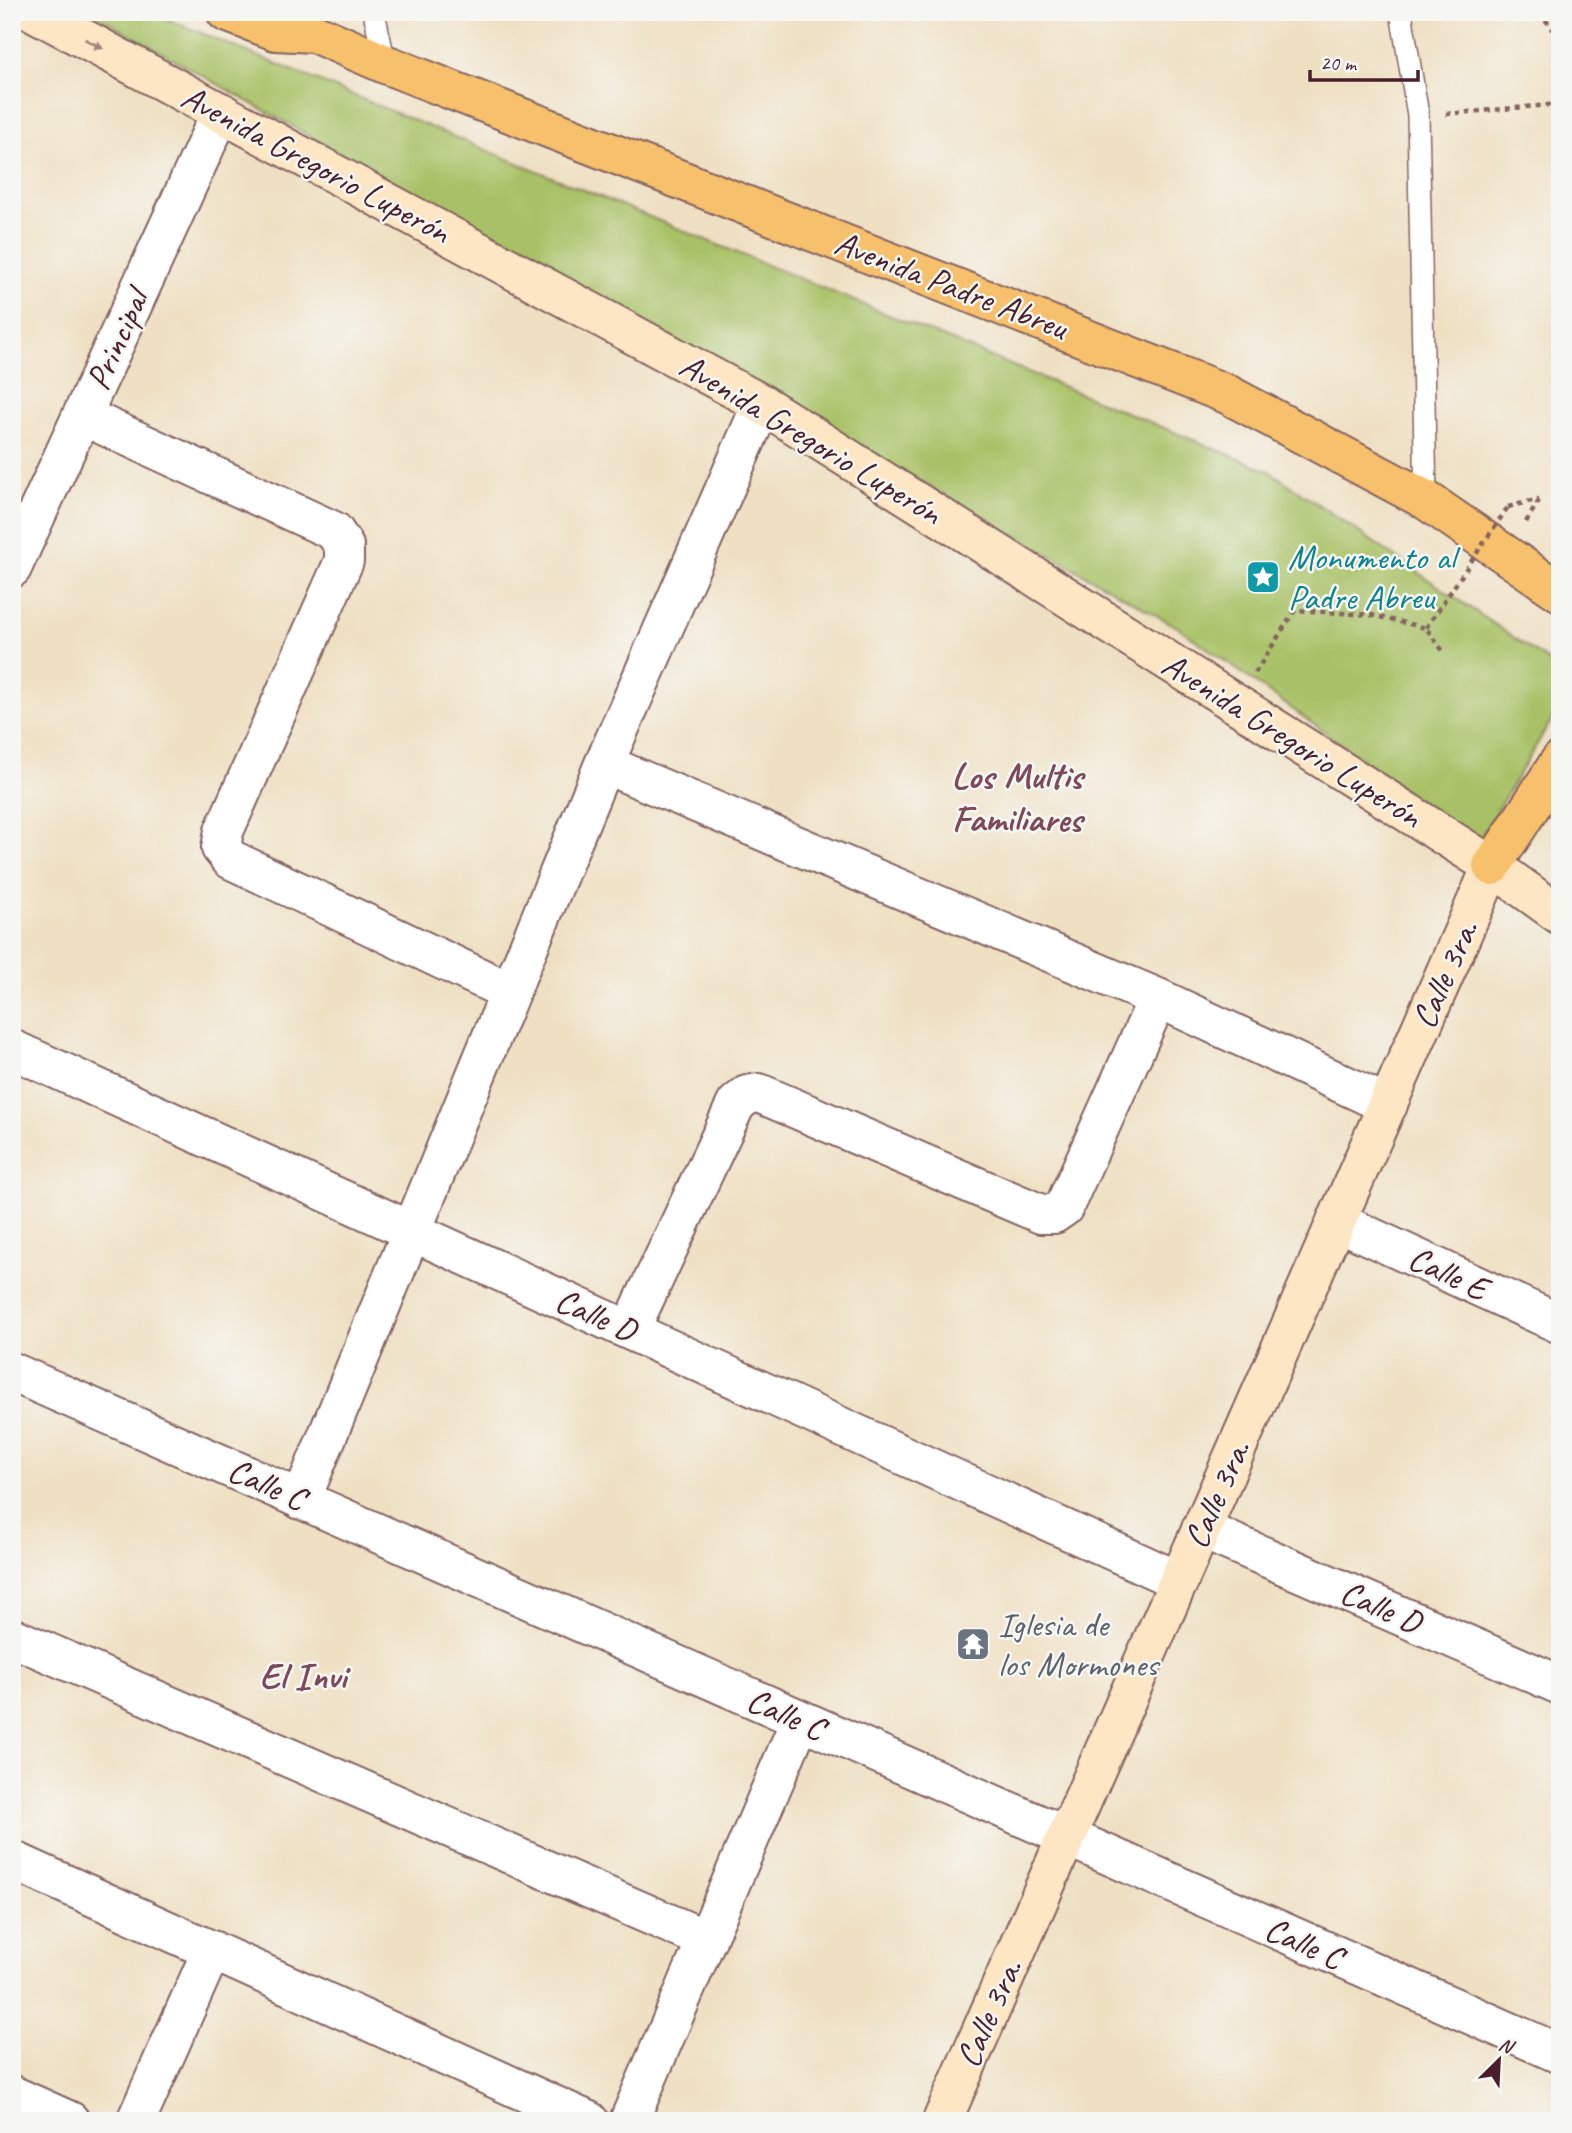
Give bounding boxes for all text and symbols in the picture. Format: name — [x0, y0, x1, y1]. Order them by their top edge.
scale bar — [1310, 38, 1418, 82]
one-way arrow — [84, 39, 104, 50]
text: 20 m — [1320, 50, 1358, 76]
street label: Avenida Gregorio Luperón — [174, 74, 459, 254]
street label: Avenida Padre Abreu — [828, 220, 1075, 351]
street label: Principal — [75, 278, 161, 397]
street label: Avenida Gregorio Luperón — [672, 343, 951, 536]
place label: Monumento al Padre Abreu — [1288, 535, 1461, 620]
place icon: Monumento al Padre Abreu — [1244, 558, 1282, 596]
street label: Avenida Gregorio Luperón — [1154, 642, 1431, 839]
district label: Los Multis Familiares — [952, 752, 1086, 842]
street label: Calle 3ra. — [1401, 913, 1489, 1035]
street label: Calle E — [1401, 1235, 1499, 1313]
street label: Calle D — [549, 1277, 646, 1354]
street label: Calle 3ra. — [1173, 1433, 1261, 1555]
street label: Calle C — [221, 1447, 317, 1523]
street label: Calle D — [1334, 1569, 1431, 1646]
place label: Iglesia de los Mormones — [998, 1602, 1161, 1687]
temple icon: Iglesia de los Mormones — [954, 1625, 992, 1663]
district label: El Invi — [260, 1652, 351, 1699]
street label: Calle C — [740, 1677, 836, 1753]
street label: Calle C — [1258, 1906, 1354, 1982]
street label: Calle 3ra. — [945, 1952, 1033, 2074]
north arrow — [1464, 2024, 1534, 2094]
text: N — [1495, 2032, 1519, 2060]

